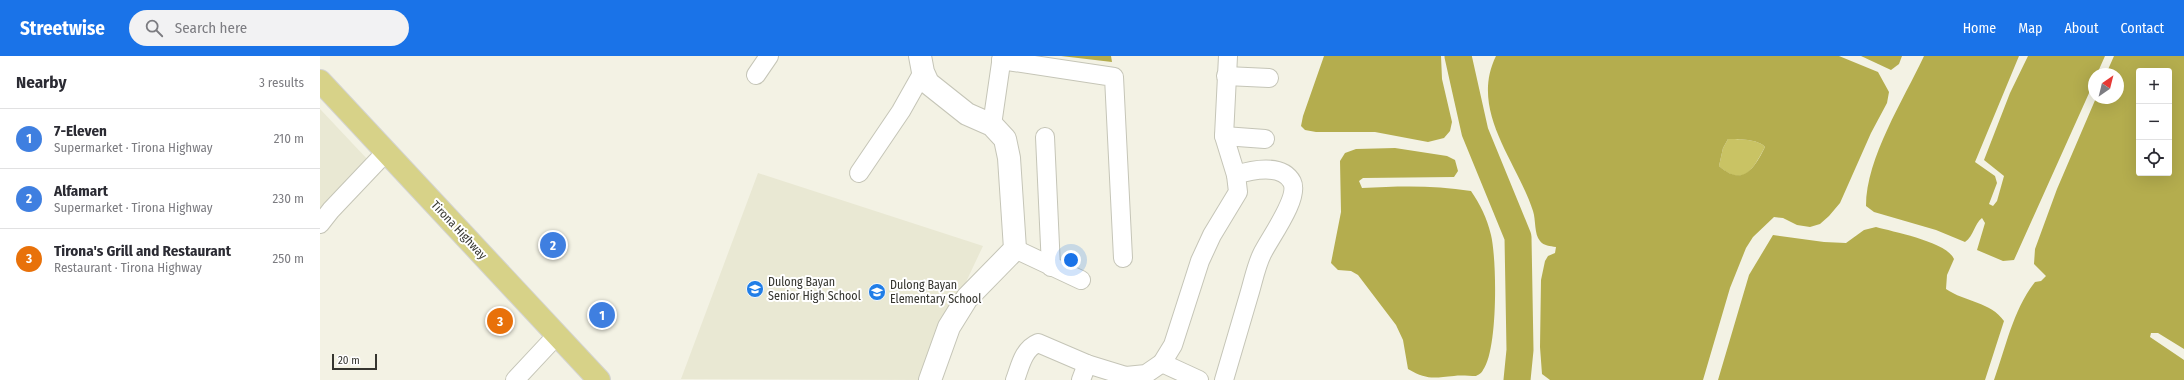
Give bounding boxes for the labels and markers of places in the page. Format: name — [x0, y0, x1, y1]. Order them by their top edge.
pin: 2 — [540, 230, 566, 260]
place label: Dulong Bayan Senior High School — [768, 275, 861, 303]
place label: Dulong Bayan Elementary School — [890, 278, 981, 306]
school or university icon: Dulong Bayan Senior High School — [745, 279, 765, 299]
school or university icon: Dulong Bayan Elementary School — [867, 282, 887, 302]
pin: 1 — [589, 300, 615, 330]
pin: 3 — [487, 306, 513, 336]

